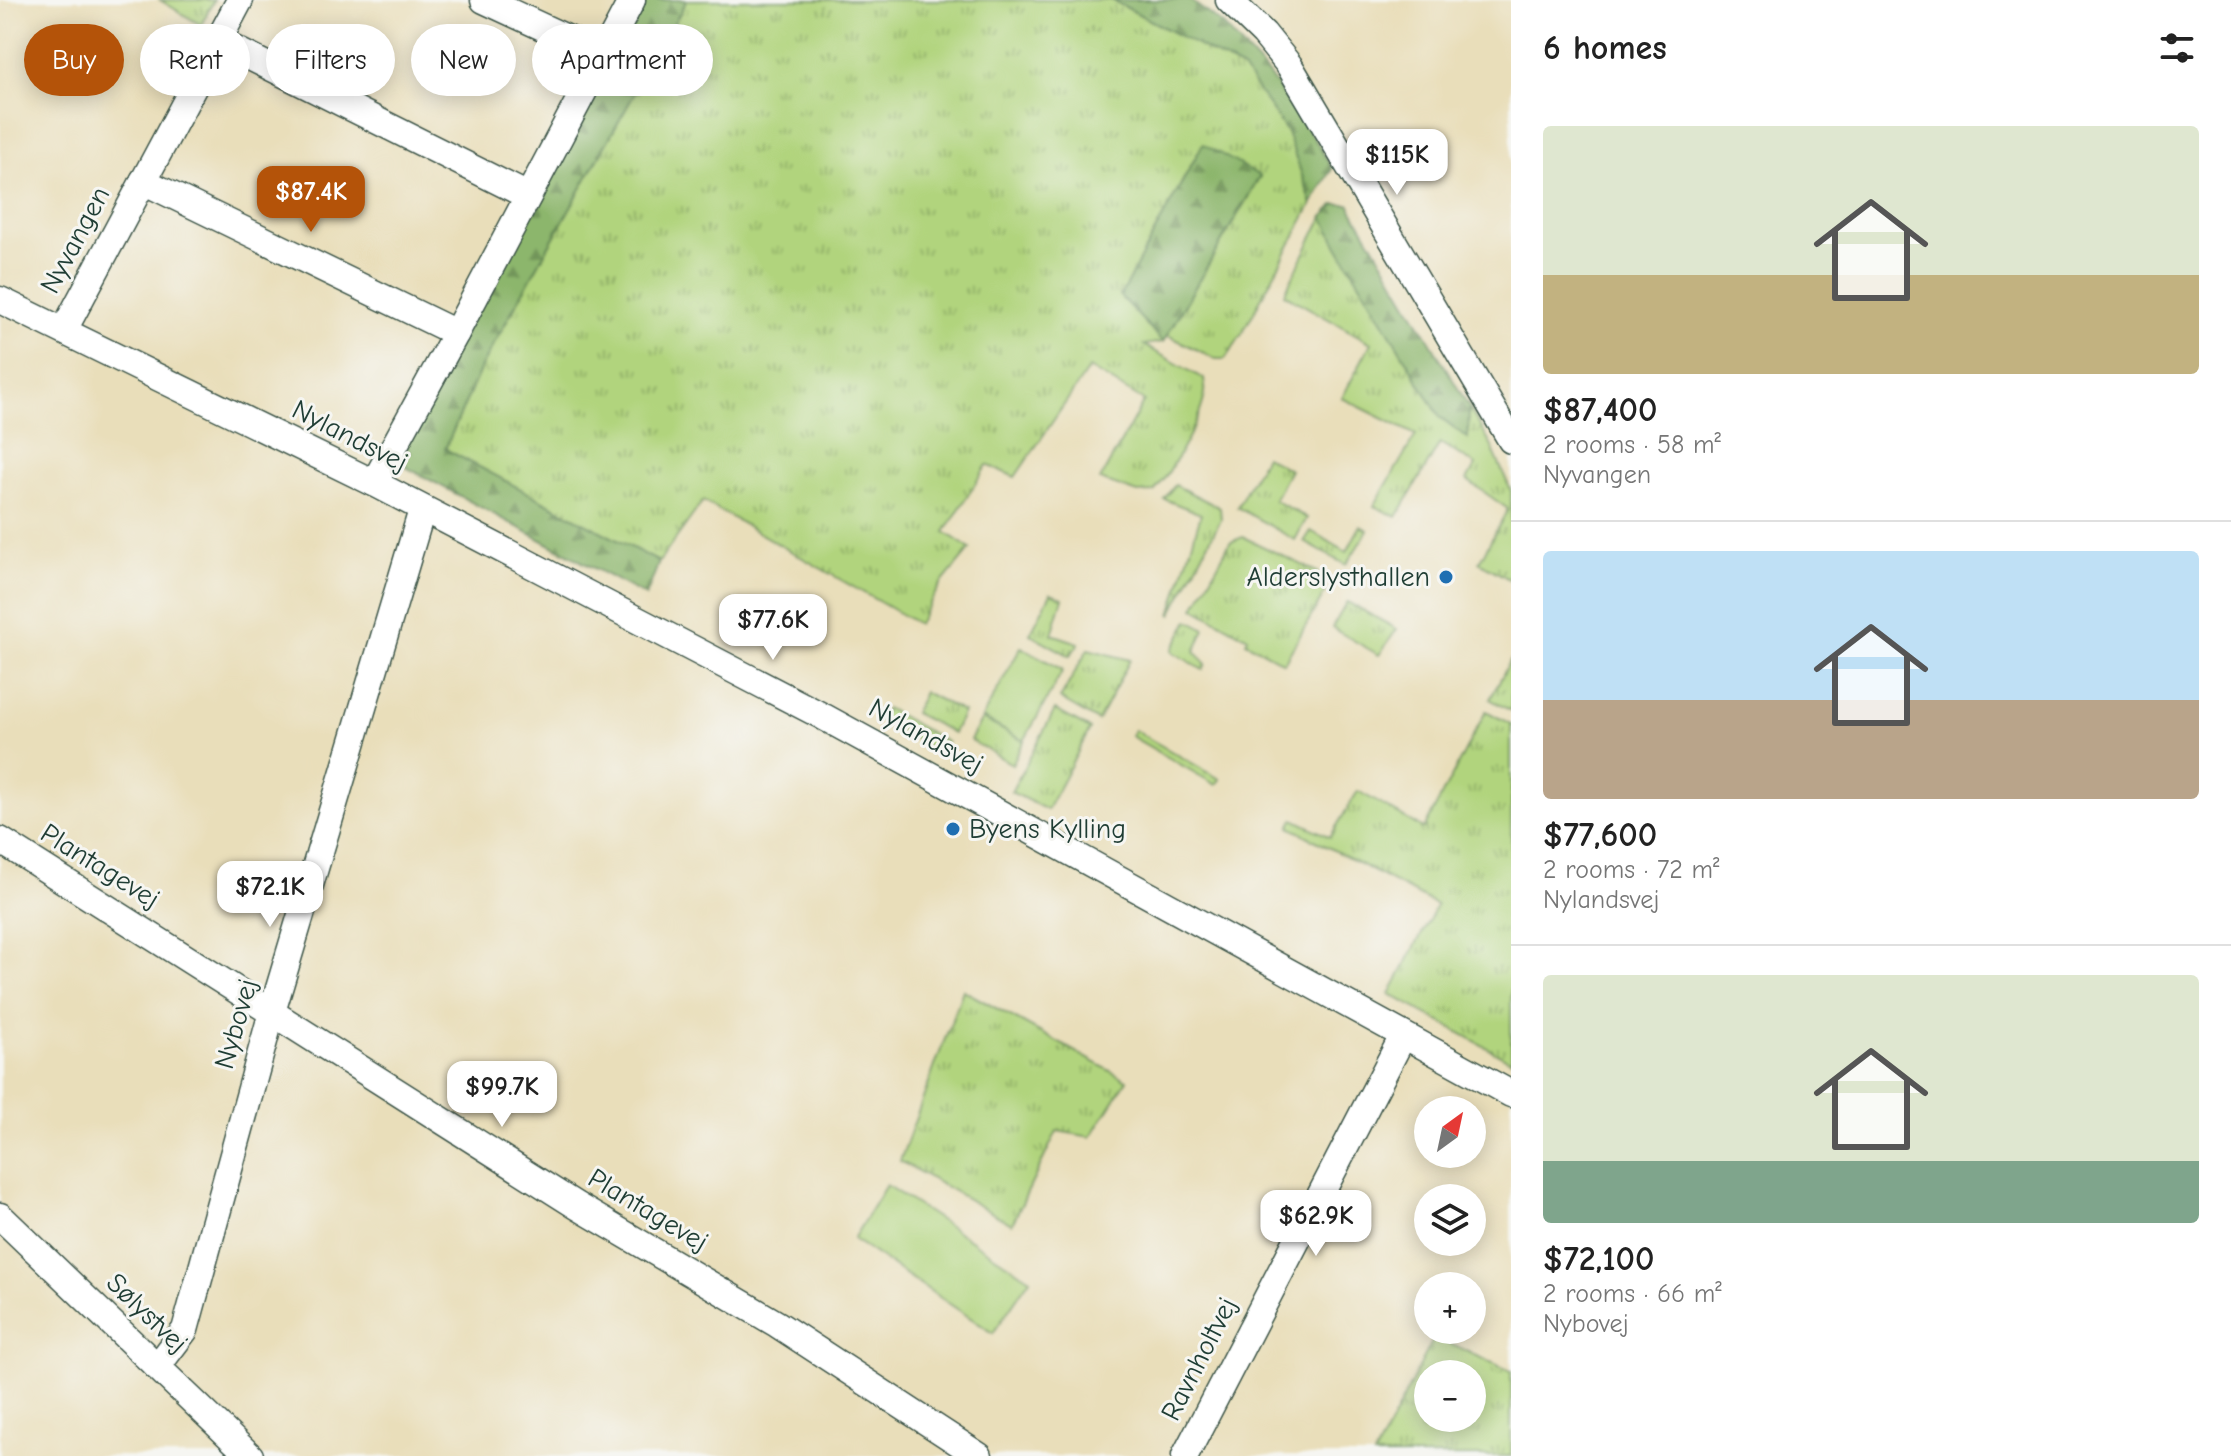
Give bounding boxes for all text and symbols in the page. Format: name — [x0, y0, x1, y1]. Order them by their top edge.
chip: Buy — [24, 24, 124, 96]
chip: Rent — [140, 24, 250, 96]
chip: Filters — [266, 24, 395, 96]
chip: New — [411, 24, 516, 96]
chip: Apartment — [532, 24, 713, 96]
icon: filters — [2155, 26, 2199, 70]
text: 6 homes — [1543, 28, 1667, 68]
pin: $115K — [1341, 129, 1453, 197]
text: $115K — [1365, 140, 1429, 170]
pin: $87.4K — [246, 166, 376, 234]
text: $87.4K — [275, 177, 347, 207]
icon: home — [1799, 178, 1943, 322]
street label: Nyvangen — [34, 181, 116, 299]
text: $87,400 — [1543, 390, 1658, 430]
street label: Nylandsvej — [287, 393, 413, 479]
text: 2 rooms · 58 m² — [1543, 430, 1721, 460]
text: Nyvangen — [1543, 460, 1651, 490]
place label: Alderslysthallen — [1246, 561, 1430, 593]
marker: Alderslysthallen — [1437, 568, 1455, 586]
pin: $77.6K — [708, 594, 838, 662]
icon: home — [1799, 603, 1943, 747]
text: $77.6K — [737, 605, 809, 635]
street label: Nylandsvej — [863, 692, 989, 780]
place label: Byens Kylling — [969, 813, 1126, 845]
text: $77,600 — [1543, 815, 1657, 855]
street label: Plantagevej — [35, 817, 165, 915]
marker: Byens Kylling — [944, 820, 962, 838]
text: 2 rooms · 72 m² — [1543, 855, 1720, 885]
pin: $72.1K — [205, 861, 335, 929]
text: $72.1K — [235, 872, 305, 902]
text: Nylandsvej — [1543, 885, 1659, 915]
street label: Nybovej — [208, 975, 264, 1073]
icon: home — [1799, 1027, 1943, 1171]
pin: $99.7K — [437, 1061, 567, 1129]
text: $99.7K — [465, 1072, 539, 1102]
north arrow — [1414, 1096, 1486, 1168]
map controls — [1414, 1096, 1486, 1432]
street label: Plantagevej — [582, 1162, 714, 1258]
button: layers — [1414, 1184, 1486, 1256]
pin: $62.9K — [1251, 1190, 1381, 1258]
text: $62.9K — [1278, 1201, 1354, 1231]
text: $72,100 — [1543, 1239, 1654, 1279]
street label: Sølystvej — [100, 1267, 194, 1359]
button: + — [1414, 1272, 1486, 1344]
text: 2 rooms · 66 m² — [1543, 1279, 1722, 1309]
street label: Ravnholtvej — [1154, 1292, 1244, 1426]
text: Nybovej — [1543, 1309, 1629, 1339]
button: − — [1414, 1360, 1486, 1432]

